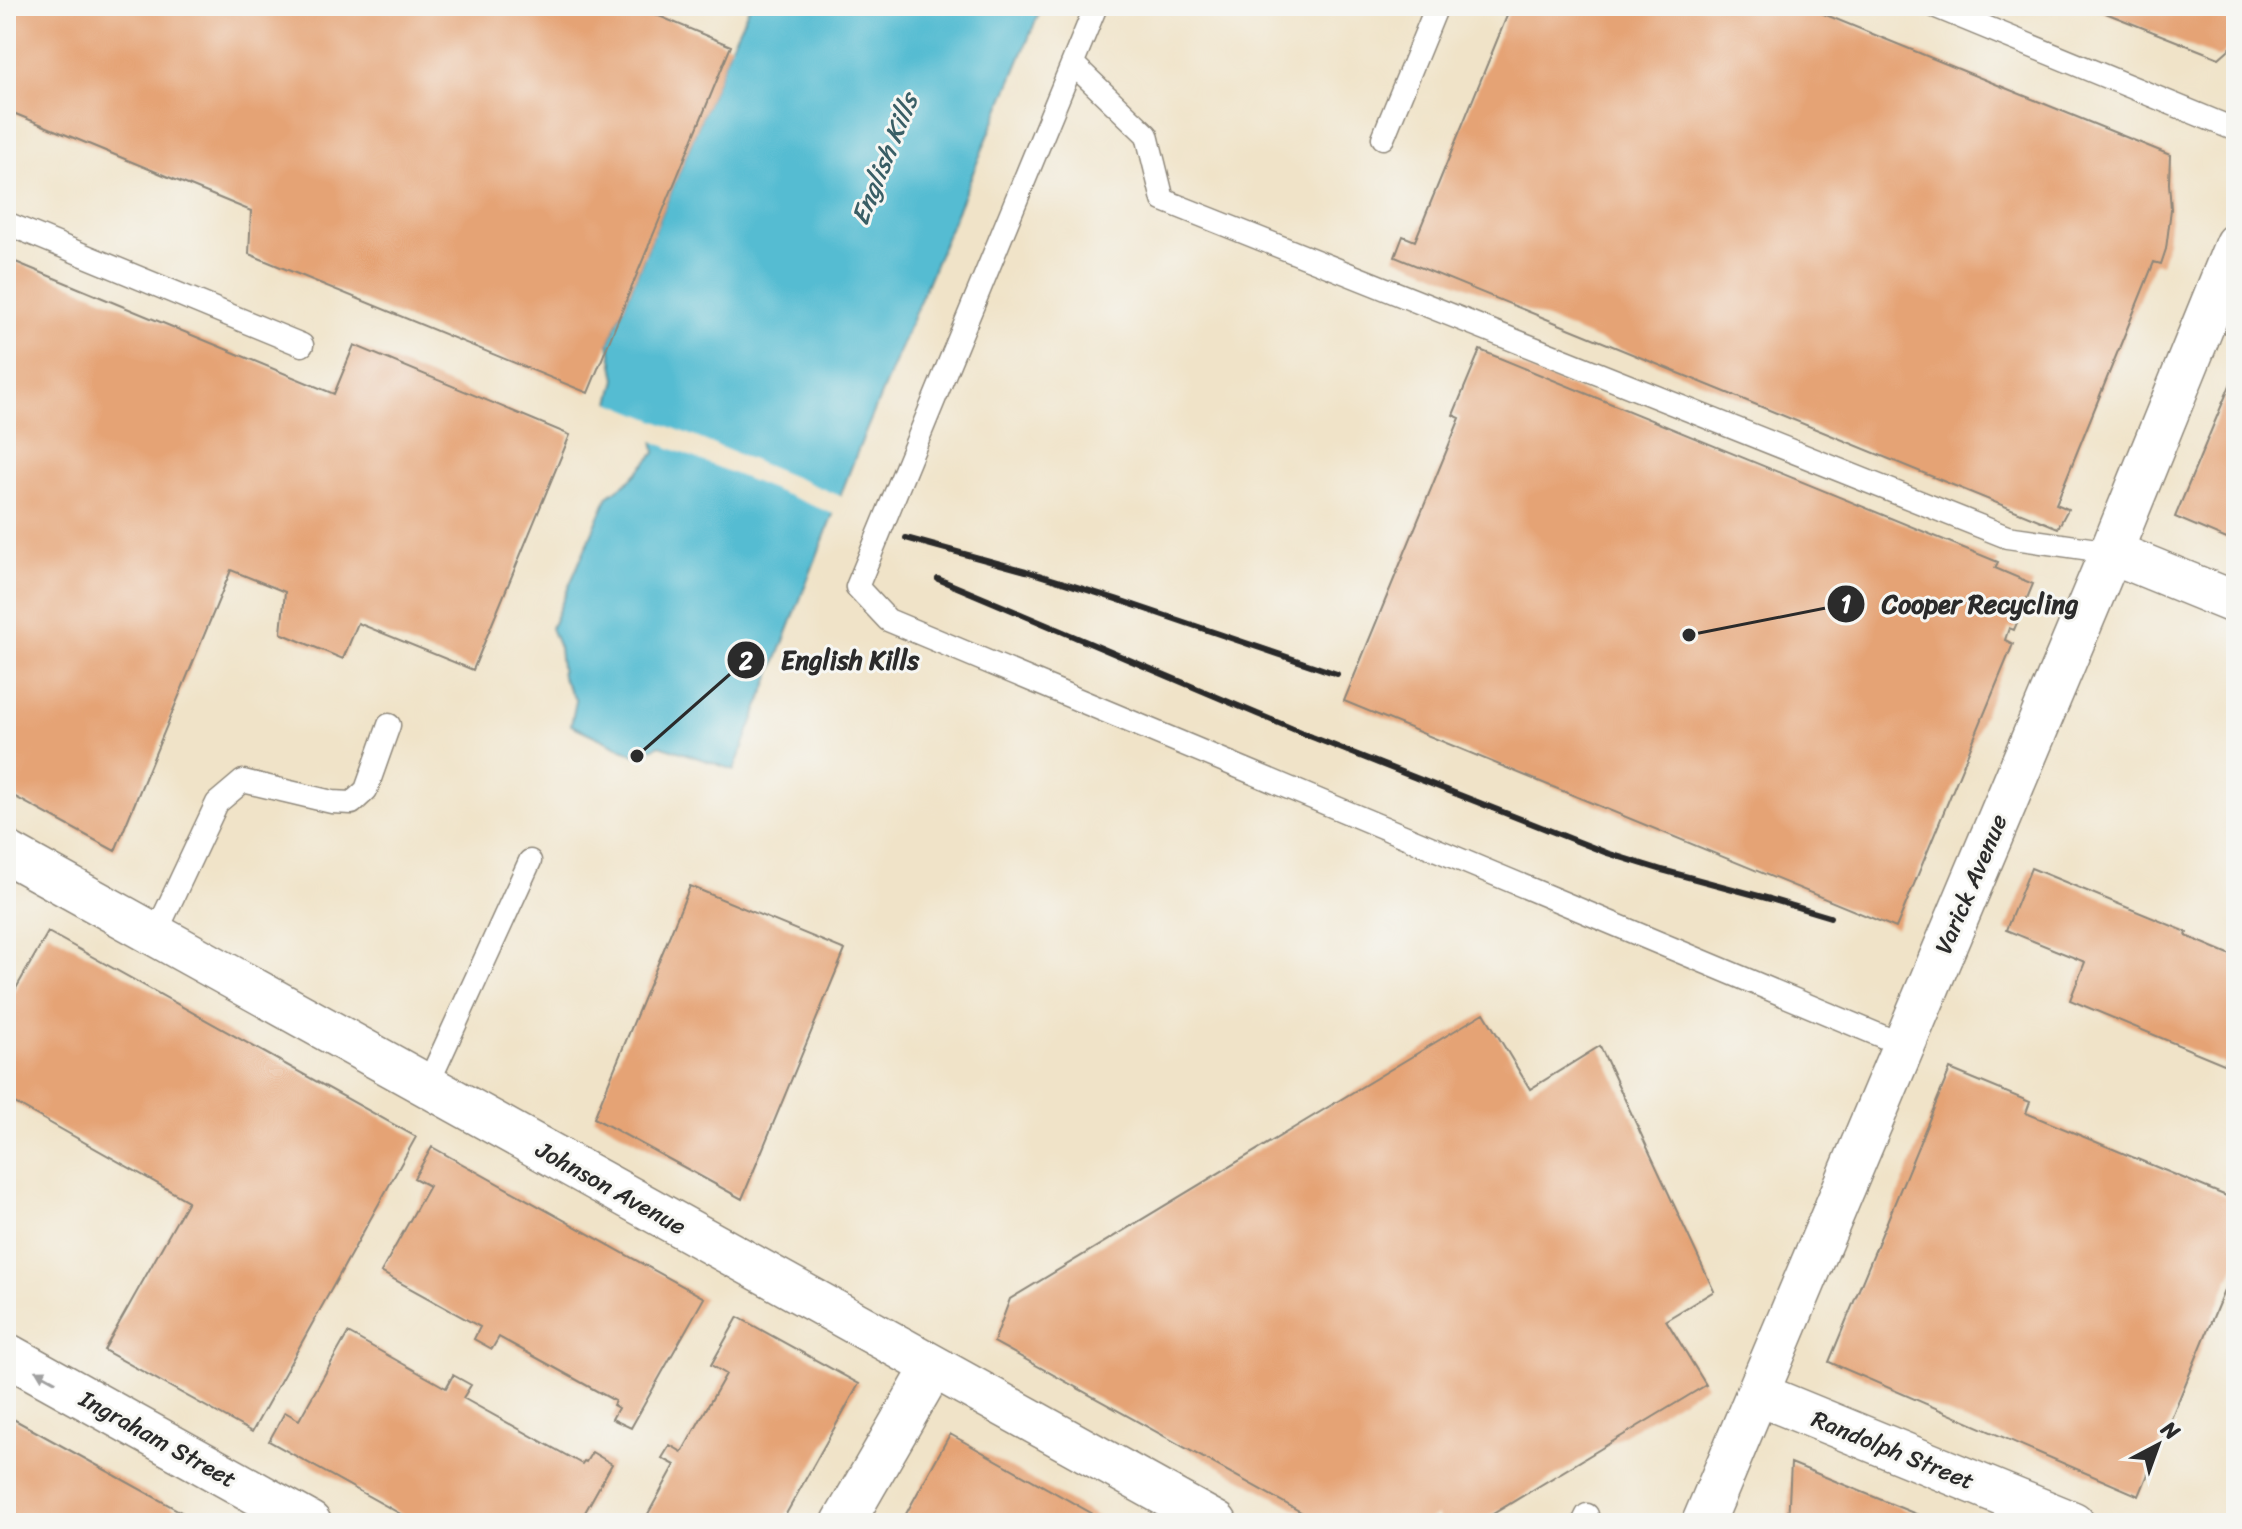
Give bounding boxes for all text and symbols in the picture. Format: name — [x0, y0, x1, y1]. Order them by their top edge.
water label: English Kills — [837, 83, 932, 232]
callout: Cooper Recycling — [1826, 579, 2095, 629]
text: Cooper Recycling — [1881, 581, 2078, 627]
text: 1 — [1841, 583, 1851, 625]
callout: English Kills — [726, 635, 935, 685]
text: English Kills — [781, 637, 920, 683]
text: 2 — [738, 640, 753, 682]
street label: Varick Avenue — [1923, 807, 2019, 961]
street label: Johnson Avenue — [527, 1129, 694, 1247]
one-way arrow — [34, 1369, 57, 1383]
street label: Ingraham Street — [71, 1378, 245, 1500]
street label: Randolph Street — [1805, 1398, 1981, 1502]
north arrow — [2118, 1405, 2198, 1485]
text: N — [2151, 1410, 2190, 1450]

